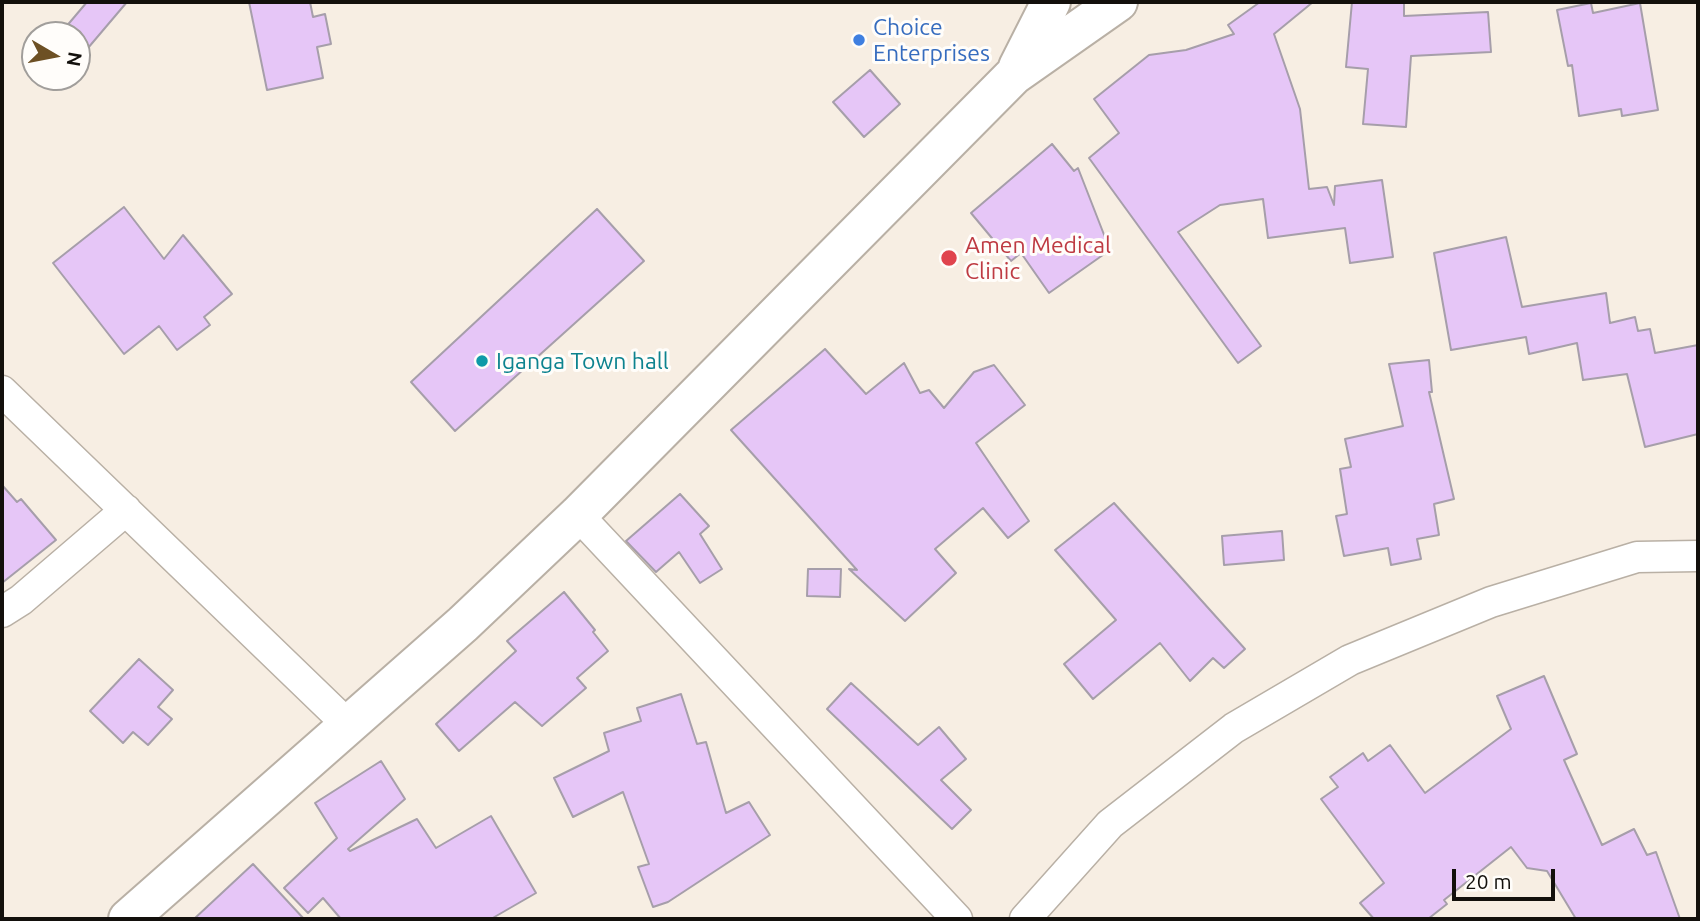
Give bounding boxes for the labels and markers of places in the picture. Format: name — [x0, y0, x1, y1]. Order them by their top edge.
place label: Choice Enterprises — [873, 13, 990, 67]
marker: Choice Enterprises — [851, 32, 867, 48]
place label: Amen Medical Clinic — [965, 231, 1111, 285]
marker: Amen Medical Clinic — [939, 248, 959, 268]
place label: Iganga Town hall — [496, 347, 669, 375]
marker: Iganga Town hall — [474, 353, 490, 369]

